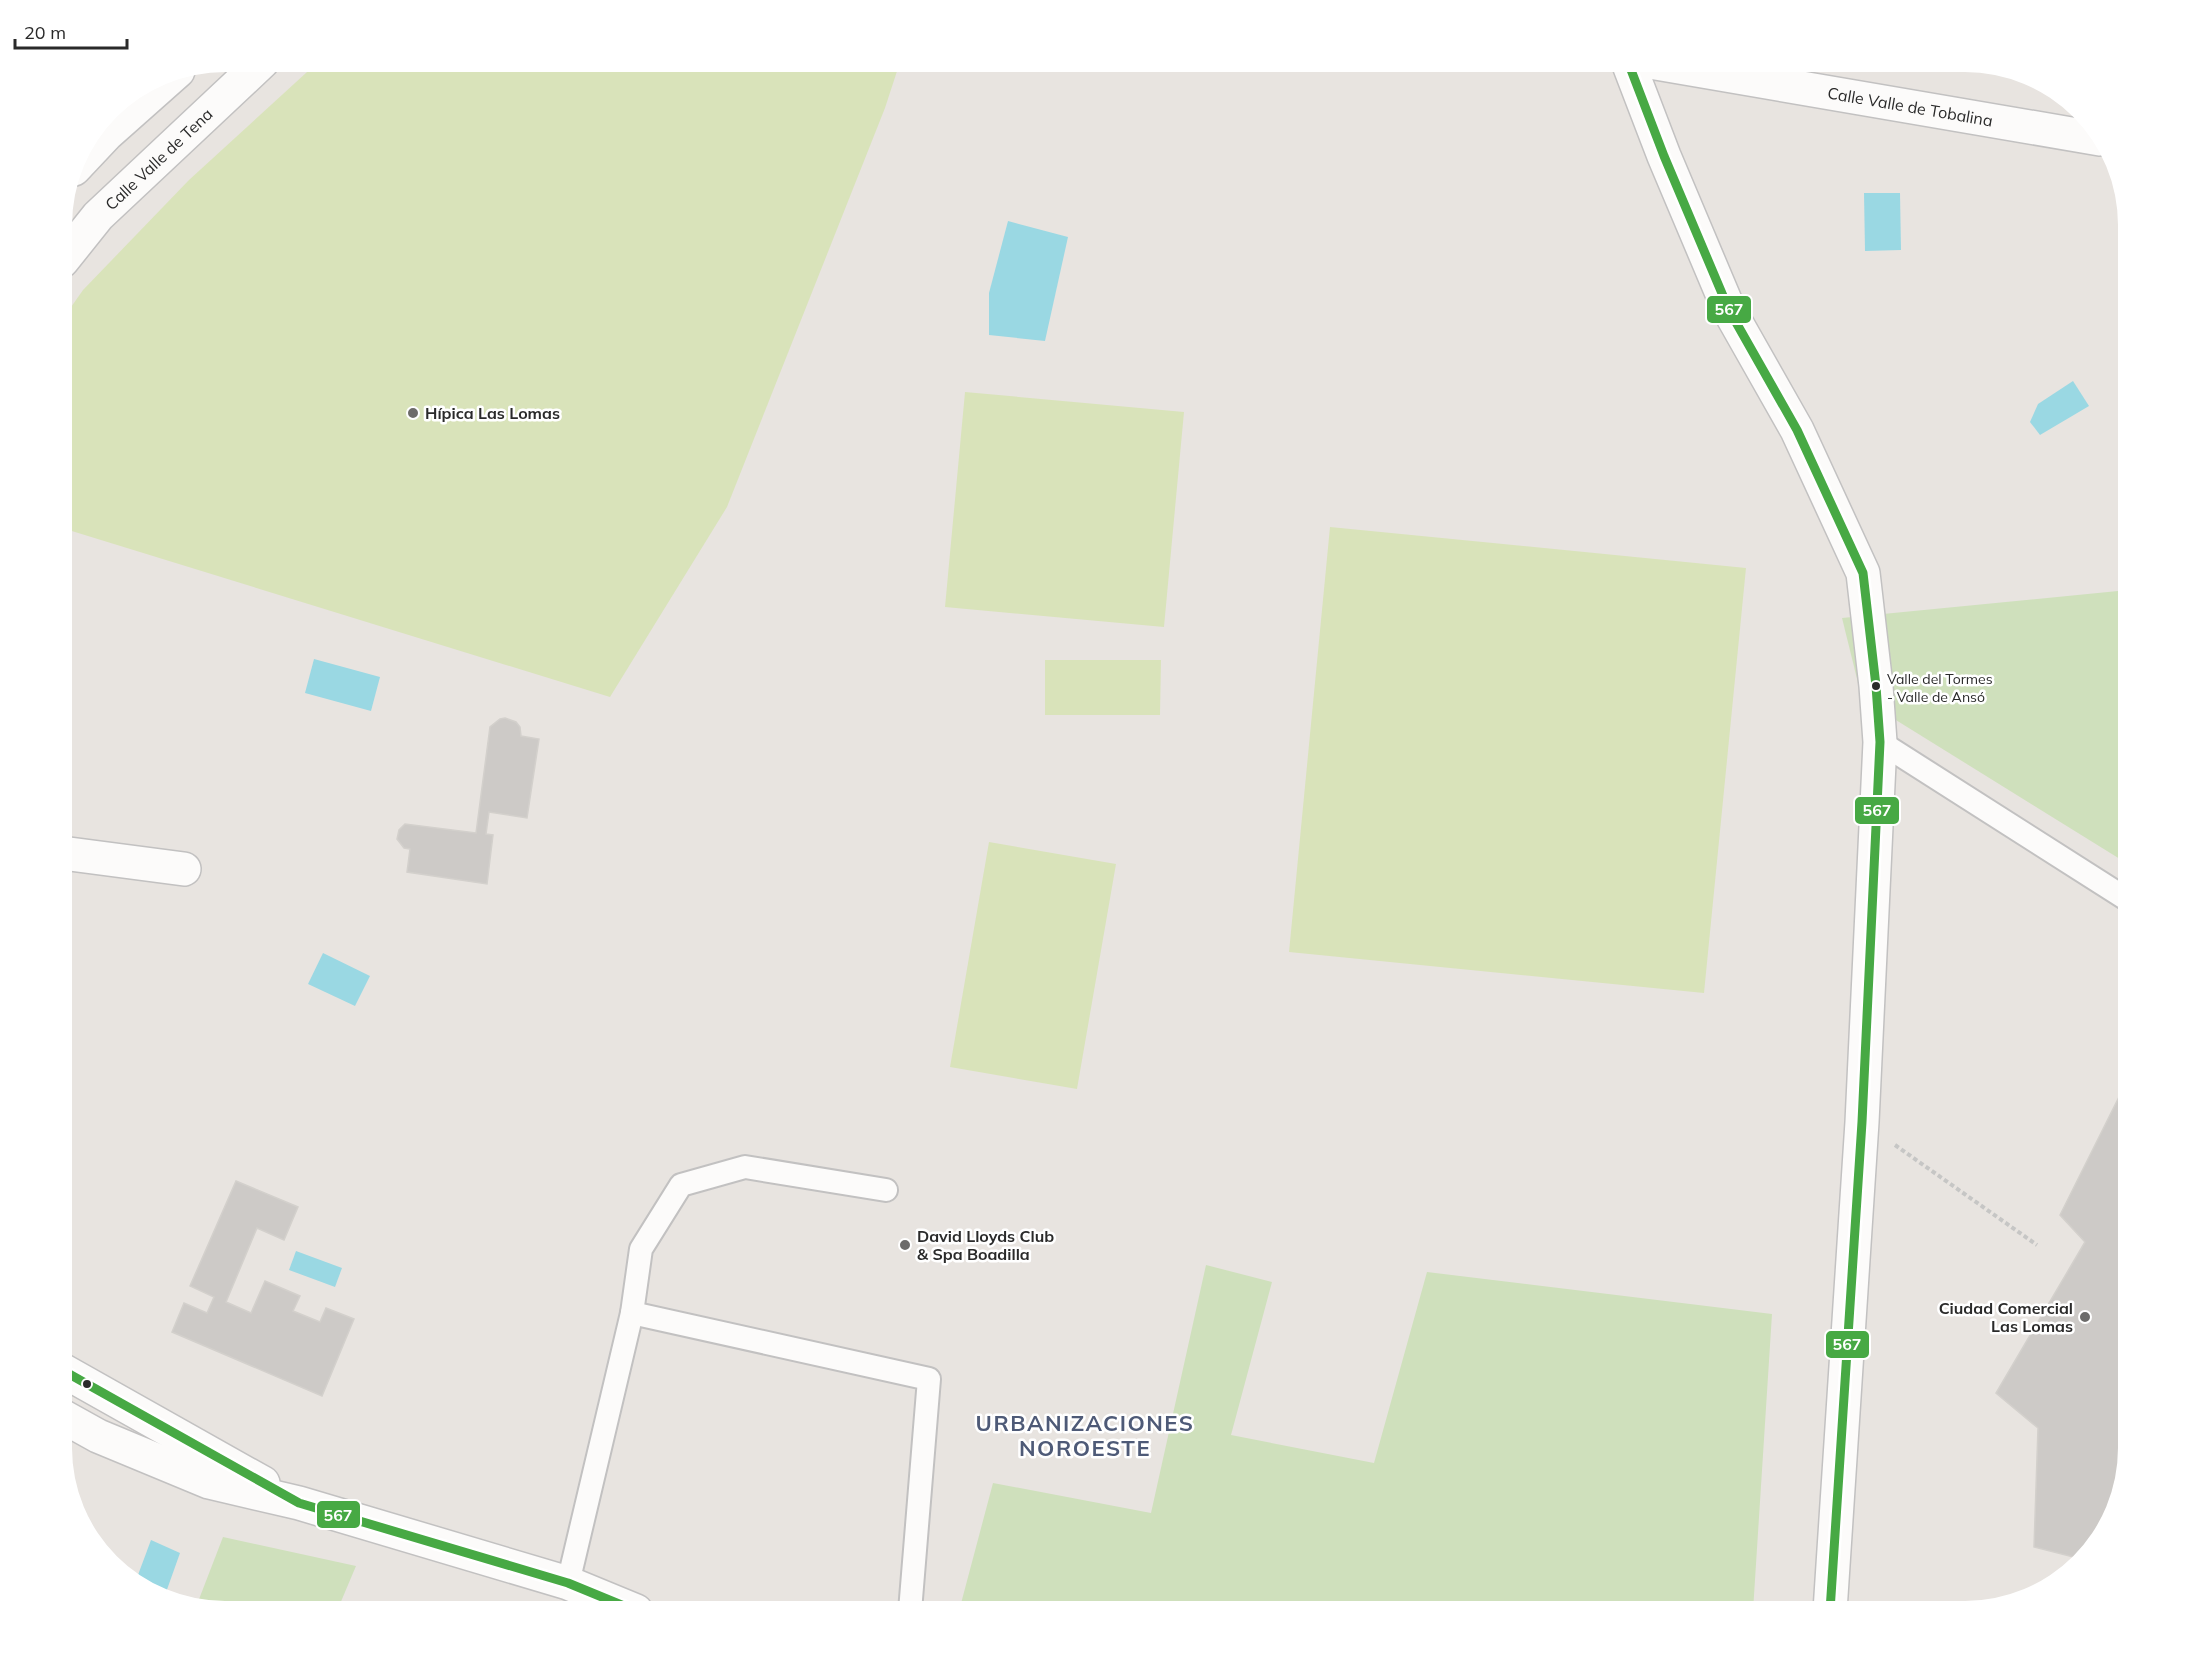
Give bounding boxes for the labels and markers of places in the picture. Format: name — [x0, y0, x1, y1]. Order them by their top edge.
place label: Hípica Las Lomas — [425, 403, 560, 423]
marker: Hípica Las Lomas — [406, 406, 420, 420]
place label: Valle del Tormes - Valle de Ansó — [1887, 670, 1993, 706]
marker: Valle del Tormes - Valle de Ansó — [1870, 680, 1882, 692]
place label: David Lloyds Club & Spa Boadilla — [917, 1226, 1054, 1264]
marker: David Lloyds Club & Spa Boadilla — [898, 1238, 912, 1252]
place label: Ciudad Comercial Las Lomas — [1939, 1298, 2073, 1336]
marker: Ciudad Comercial Las Lomas — [2078, 1310, 2092, 1324]
unlabelled marker — [81, 1378, 93, 1390]

